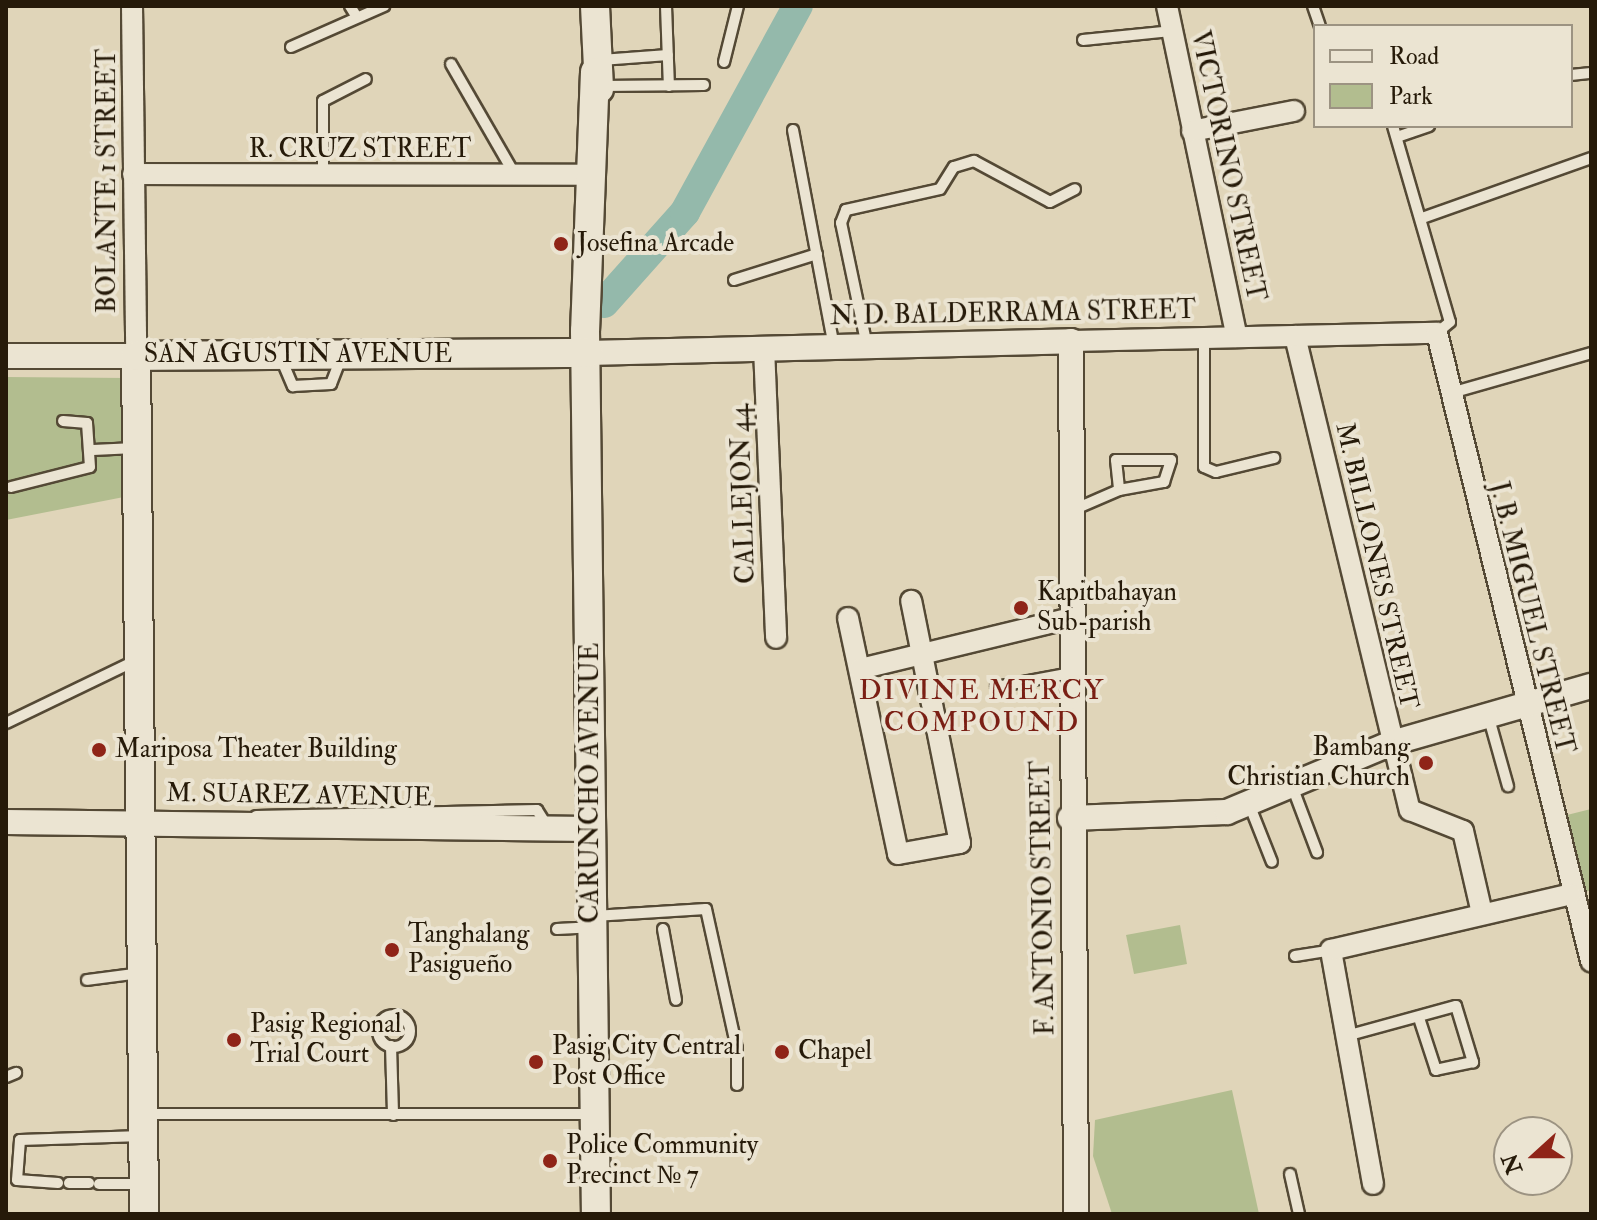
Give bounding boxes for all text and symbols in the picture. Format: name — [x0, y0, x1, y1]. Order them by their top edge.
legend — [1313, 24, 1573, 128]
street label: VICTORINO STREET — [1183, 28, 1271, 304]
text: Road — [1389, 41, 1439, 72]
street label: BOLANTE 1 STREET — [92, 49, 124, 313]
text: Park — [1389, 81, 1433, 112]
street label: R. CRUZ STREET — [249, 134, 471, 166]
place label: Josefina Arcade — [577, 228, 734, 260]
marker: Josefina Arcade — [552, 235, 570, 253]
street label: N. D. BALDERRAMA STREET — [830, 295, 1196, 333]
street label: SAN AGUSTIN AVENUE — [144, 339, 452, 371]
street label: CALLEJON 44 — [725, 404, 763, 584]
street label: M. BILLONES STREET — [1328, 420, 1424, 712]
street label: J. B. MIGUEL STREET — [1482, 479, 1580, 757]
place label: Kapitbahayan Sub-parish — [1037, 577, 1177, 638]
marker: Kapitbahayan Sub-parish — [1012, 599, 1030, 617]
street label: CARUNCHO AVENUE — [575, 643, 607, 923]
district label: DIVINE MERCY COMPOUND — [859, 674, 1105, 740]
place label: Bambang Christian Church — [1227, 732, 1410, 794]
place label: Mariposa Theater Building — [115, 734, 397, 766]
marker: Mariposa Theater Building — [90, 741, 108, 759]
marker: Bambang Christian Church — [1417, 754, 1435, 772]
street label: F. ANTONIO STREET — [1026, 760, 1062, 1036]
street label: M. SUAREZ AVENUE — [166, 778, 432, 814]
place label: Tanghalang Pasigueño — [408, 919, 529, 980]
marker: Tanghalang Pasigueño — [383, 941, 401, 959]
place label: Pasig Regional Trial Court — [250, 1009, 402, 1070]
marker: Pasig Regional Trial Court — [225, 1031, 243, 1049]
place label: Pasig City Central Post Office — [552, 1031, 741, 1092]
place label: Chapel — [798, 1036, 872, 1068]
marker: Chapel — [773, 1043, 791, 1061]
marker: Pasig City Central Post Office — [527, 1053, 545, 1071]
north arrow — [1493, 1116, 1573, 1196]
place label: Police Community Precinct № 7 — [566, 1130, 758, 1192]
text: N — [1496, 1150, 1529, 1178]
marker: Police Community Precinct № 7 — [541, 1152, 559, 1170]

